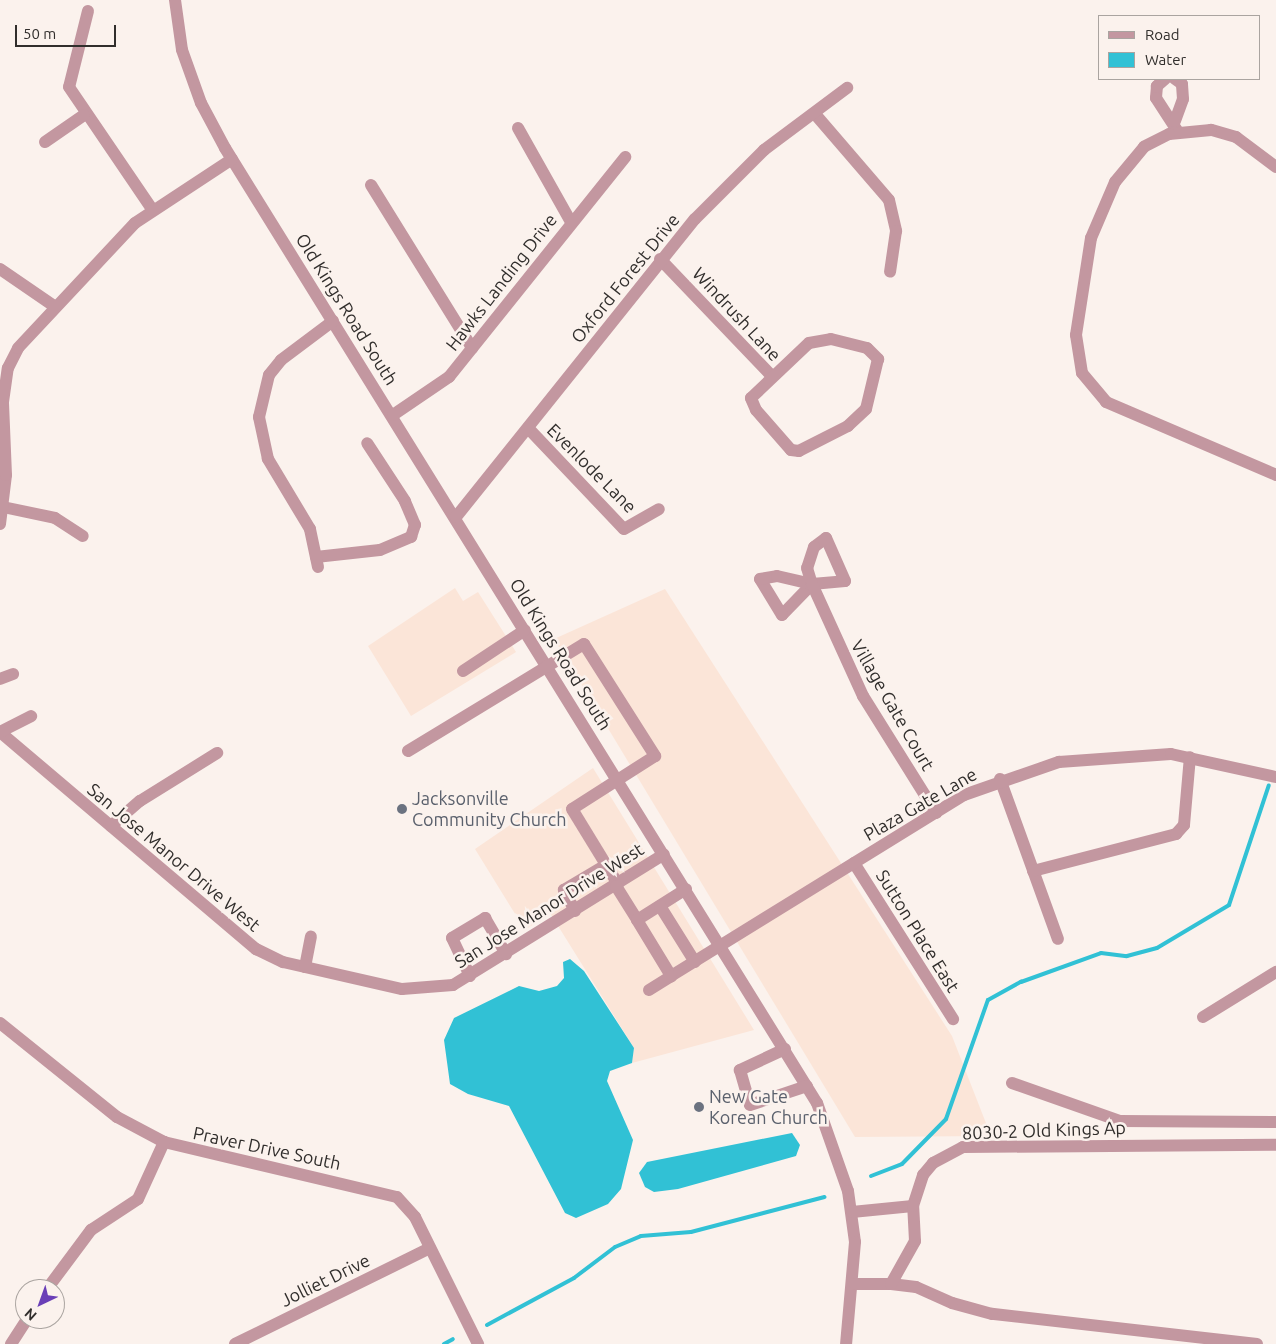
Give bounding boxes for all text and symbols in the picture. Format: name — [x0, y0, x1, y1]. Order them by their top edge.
scale bar — [18, 15, 119, 47]
legend — [1098, 15, 1261, 80]
text: 50 m — [23, 25, 56, 42]
text: Road — [1145, 26, 1180, 43]
text: Water — [1145, 51, 1186, 68]
street label: Hawks Landing Drive — [441, 209, 561, 355]
street label: Oxford Forest Drive — [566, 209, 684, 347]
street label: Old Kings Road South — [292, 229, 402, 389]
street label: Windrush Lane — [688, 263, 786, 365]
street label: Evenlode Lane — [543, 419, 641, 517]
street label: Old Kings Road South — [506, 574, 616, 734]
street label: Village Gate Court — [847, 636, 939, 774]
street label: Plaza Gate Lane — [859, 763, 981, 845]
street label: San Jose Manor Drive West — [83, 778, 265, 936]
place label: Jacksonville Community Church — [412, 788, 566, 831]
marker: Jacksonville Community Church — [396, 803, 408, 815]
street label: San Jose Manor Drive West — [450, 838, 648, 972]
street label: Sutton Place East — [872, 866, 964, 996]
place label: New Gate Korean Church — [709, 1086, 828, 1128]
marker: New Gate Korean Church — [693, 1101, 705, 1113]
street label: 8030-2 Old Kings Ap — [962, 1116, 1126, 1144]
street label: Praver Drive South — [191, 1122, 343, 1174]
street label: Jolliet Drive — [277, 1249, 373, 1311]
north arrow — [15, 1279, 65, 1329]
text: N — [21, 1305, 40, 1324]

